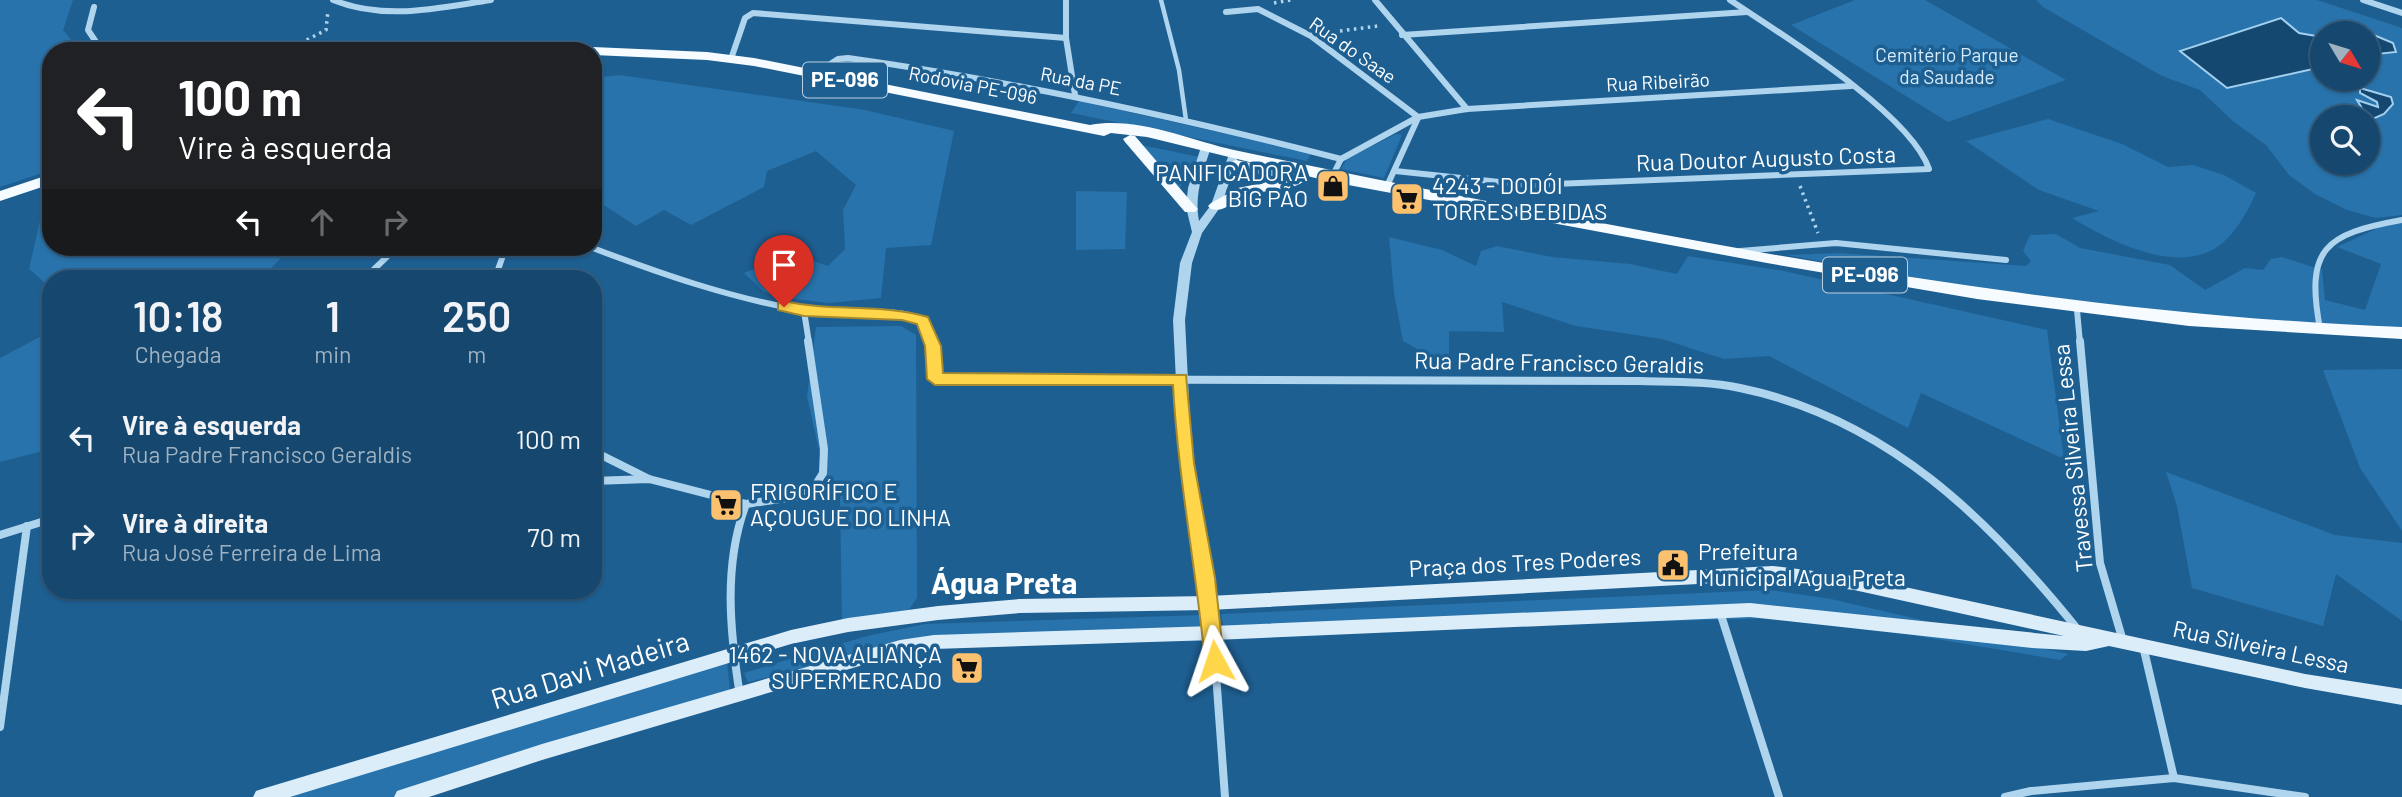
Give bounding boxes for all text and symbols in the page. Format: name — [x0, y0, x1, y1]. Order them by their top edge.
street label: Rua do Saae — [1306, 11, 1401, 88]
north arrow — [2310, 21, 2380, 91]
map controls — [2310, 21, 2380, 175]
park label: Cemitério Parque da Saudade — [1875, 43, 2019, 88]
street label: Rodovia PE-096 — [907, 61, 1039, 108]
street label: Rua da PE — [1039, 61, 1124, 100]
road number: PE-096 — [803, 62, 887, 98]
text: 100 m — [178, 67, 302, 126]
street label: Rua Ribeirão — [1606, 67, 1710, 96]
icon: left — [63, 70, 154, 161]
button: search — [2310, 105, 2380, 175]
text: Vire à esquerda — [178, 127, 392, 165]
street label: Rua Doutor Augusto Costa — [1635, 139, 1896, 177]
place label: PANIFICADORA BIG PÃO — [1155, 158, 1308, 212]
shop icon: PANIFICADORA BIG PÃO — [1314, 167, 1352, 205]
place label: 4243 - DODÓI TORRES BEBIDAS — [1432, 171, 1607, 225]
supermarket icon: 4243 - DODÓI TORRES BEBIDAS — [1388, 180, 1426, 218]
icon: left — [230, 203, 268, 241]
icon: ahead — [303, 203, 341, 241]
icon: right — [376, 203, 414, 241]
pin — [754, 235, 814, 307]
icon: arrive — [765, 246, 803, 284]
road number: PE-096 — [1823, 258, 1907, 292]
text: 10:18 — [133, 290, 223, 340]
text: 1 — [325, 290, 340, 340]
text: 250 — [442, 290, 511, 340]
text: Chegada — [135, 340, 221, 368]
text: min — [314, 340, 351, 368]
text: m — [467, 340, 486, 368]
street label: Travessa Silveira Lessa — [2046, 343, 2098, 573]
street label: Rua Padre Francisco Geraldis — [1414, 345, 1704, 379]
text: Vire à esquerda — [122, 409, 301, 440]
icon: left — [63, 419, 101, 457]
text: 100 m — [516, 423, 581, 454]
text: Rua Padre Francisco Geraldis — [122, 440, 412, 468]
place label: FRIGORÍFICO E AÇOUGUE DO LINHA — [750, 477, 951, 531]
supermarket icon: FRIGORÍFICO E AÇOUGUE DO LINHA — [707, 486, 745, 524]
text: Vire à direita — [122, 507, 268, 538]
icon: right — [63, 517, 101, 555]
text: 70 m — [527, 521, 581, 552]
place label: Prefeitura Municipal Agua Preta — [1698, 537, 1906, 591]
text: Rua José Ferreira de Lima — [122, 538, 381, 566]
street label: Praça dos Tres Poderes — [1408, 542, 1642, 582]
public building icon: Prefeitura Municipal Agua Preta — [1654, 546, 1692, 584]
district label: Água Preta — [931, 564, 1077, 600]
street label: Rua Silveira Lessa — [2171, 614, 2352, 678]
street label: Rua Davi Madeira — [486, 623, 693, 715]
position arrow — [1178, 624, 1252, 698]
place label: 1462 - NOVA ALIANÇA SUPERMERCADO — [729, 640, 942, 694]
supermarket icon: 1462 - NOVA ALIANÇA SUPERMERCADO — [948, 649, 986, 687]

